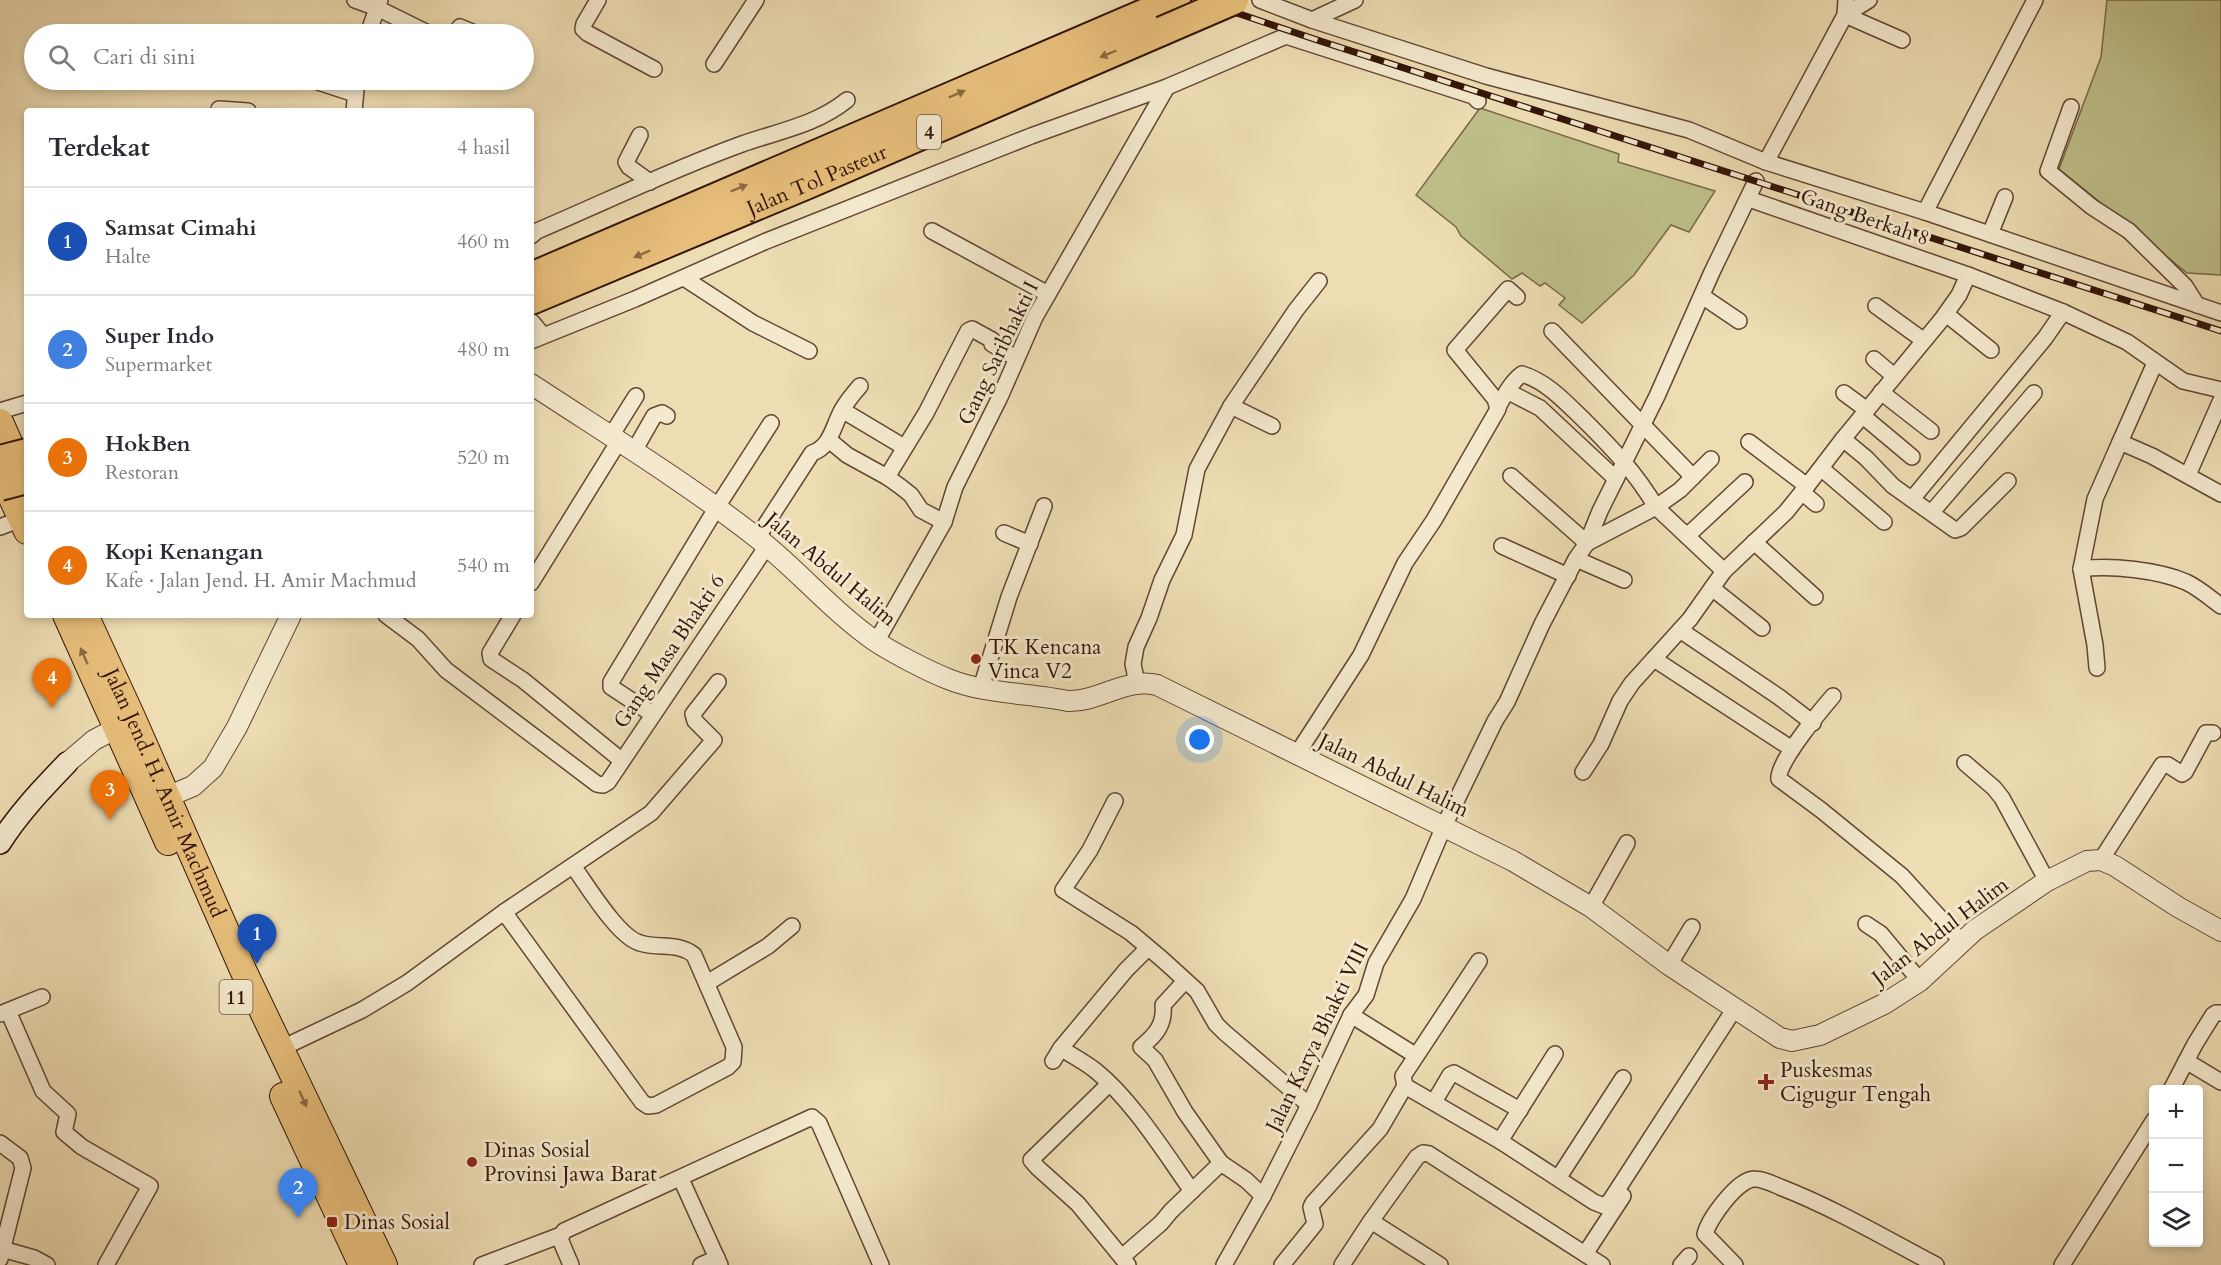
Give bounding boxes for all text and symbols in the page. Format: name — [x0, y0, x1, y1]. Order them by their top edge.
search box — [24, 24, 534, 90]
icon: search — [45, 41, 78, 74]
text: Cari di sini — [93, 42, 196, 72]
one-way arrow — [1099, 49, 1117, 59]
one-way arrow — [948, 89, 966, 98]
road number: 4 — [917, 115, 941, 149]
text: Terdekat — [48, 130, 150, 165]
text: 4 hasil — [457, 134, 510, 161]
street label: Jalan Tol Pasteur — [740, 137, 892, 224]
street label: Gang Berkah 8 — [1796, 182, 1933, 253]
one-way arrow — [731, 183, 749, 193]
text: Samsat Cimahi — [105, 213, 256, 243]
text: 1 — [62, 228, 73, 255]
text: 460 m — [457, 228, 510, 255]
text: Halte — [105, 243, 151, 270]
one-way arrow — [632, 249, 650, 259]
street label: Gang Saribhakti I — [951, 276, 1046, 430]
text: Super Indo — [105, 321, 214, 351]
text: 2 — [62, 336, 73, 363]
text: 480 m — [457, 336, 510, 363]
text: Supermarket — [105, 351, 212, 378]
text: HokBen — [105, 429, 191, 459]
text: 3 — [62, 444, 73, 471]
text: 520 m — [457, 444, 510, 471]
text: Restoran — [105, 459, 179, 486]
street label: Jalan Abdul Halim — [756, 504, 903, 633]
text: Kopi Kenangan — [105, 537, 263, 567]
text: 4 — [62, 552, 73, 579]
text: 540 m — [457, 552, 510, 579]
text: Kafe · Jalan Jend. H. Amir Machmud — [105, 567, 416, 594]
street label: Gang Masa Bhakti 6 — [607, 568, 732, 734]
place label: TK Kencana Vinca V2 — [988, 633, 1101, 686]
one-way arrow — [79, 647, 89, 665]
marker: TK Kencana Vinca V2 — [969, 652, 983, 666]
pin: 4 — [32, 658, 72, 708]
street label: Jalan Jend. H. Amir Machmud — [95, 661, 232, 922]
your location — [1185, 725, 1214, 754]
street label: Jalan Abdul Halim — [1311, 725, 1474, 824]
pin: 3 — [90, 770, 130, 820]
street label: Jalan Abdul Halim — [1864, 870, 2015, 994]
pin: 1 — [238, 914, 276, 964]
street label: Jalan Karya Bhakti VIII — [1258, 938, 1376, 1140]
road number: 11 — [220, 980, 252, 1014]
place label: Puskesmas Cigugur Tengah — [1780, 1056, 1932, 1109]
marker: Puskesmas Cigugur Tengah — [1757, 1073, 1775, 1091]
map controls — [2149, 1085, 2203, 1247]
button: + — [2149, 1085, 2203, 1139]
one-way arrow — [299, 1091, 308, 1108]
place label: Dinas Sosial Provinsi Jawa Barat — [484, 1136, 657, 1189]
button: − — [2149, 1139, 2203, 1193]
marker: Dinas Sosial Provinsi Jawa Barat — [465, 1155, 479, 1169]
pin: 2 — [278, 1168, 318, 1218]
button: layers — [2149, 1193, 2203, 1247]
place label: Dinas Sosial — [344, 1208, 450, 1237]
marker: Dinas Sosial — [325, 1215, 339, 1229]

